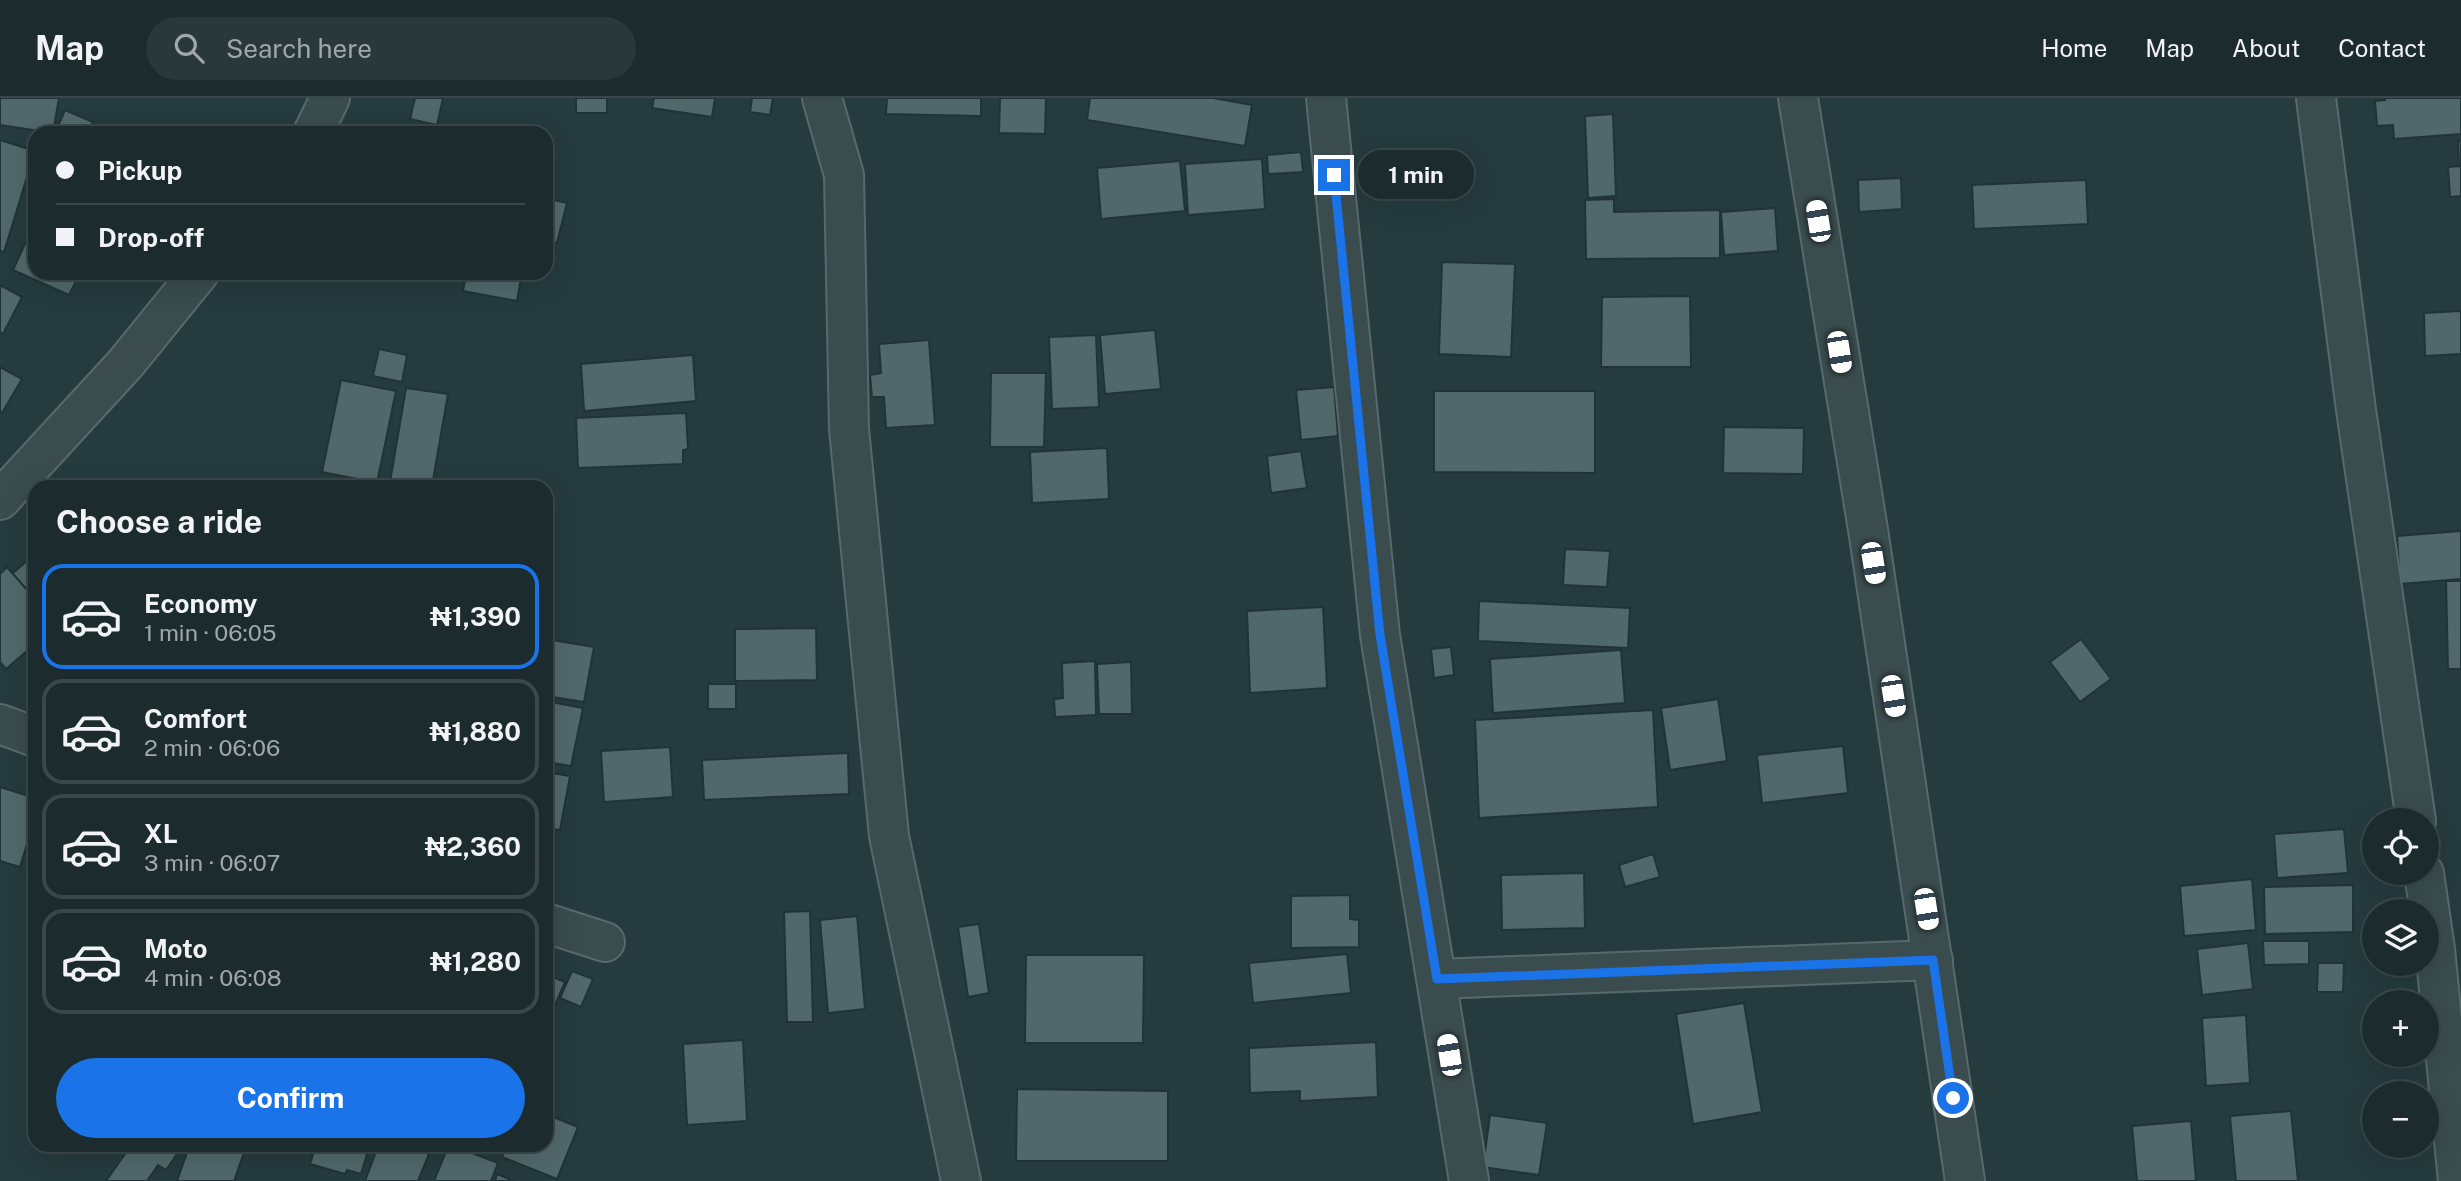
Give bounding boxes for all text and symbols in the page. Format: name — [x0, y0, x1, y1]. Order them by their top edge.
search box — [146, 17, 636, 80]
text: Map — [35, 29, 104, 67]
icon: search — [170, 29, 208, 67]
text: Search here — [226, 33, 372, 64]
text: Home — [2041, 34, 2107, 62]
text: Map — [2145, 34, 2194, 62]
text: About — [2232, 34, 2300, 62]
text: Contact — [2338, 34, 2426, 62]
callout: 1 min — [1358, 150, 1474, 200]
text: Pickup — [98, 155, 182, 186]
route end — [1318, 159, 1350, 191]
text: 1 min — [1388, 161, 1444, 188]
car — [1805, 199, 1832, 243]
text: Drop-off — [98, 222, 204, 253]
car — [1826, 330, 1853, 374]
text: Choose a ride — [56, 503, 262, 540]
car — [1860, 541, 1887, 585]
icon: car — [60, 585, 123, 648]
text: Economy — [144, 588, 257, 619]
text: ₦1,390 — [430, 601, 521, 632]
text: 1 min · 06:05 — [144, 619, 277, 646]
car — [1880, 674, 1907, 718]
icon: car — [60, 700, 123, 763]
text: Comfort — [144, 703, 247, 734]
text: ₦1,880 — [430, 716, 521, 747]
text: 2 min · 06:06 — [144, 734, 280, 761]
map controls — [2362, 808, 2439, 1158]
button: locate — [2362, 808, 2439, 885]
icon: car — [60, 815, 123, 878]
text: XL — [144, 818, 178, 849]
text: ₦2,360 — [425, 831, 521, 862]
text: 3 min · 06:07 — [144, 849, 280, 876]
car — [1913, 887, 1940, 931]
button: layers — [2362, 899, 2439, 976]
icon: car — [60, 930, 123, 993]
text: Moto — [144, 933, 207, 964]
text: ₦1,280 — [430, 946, 521, 977]
text: 4 min · 06:08 — [144, 964, 282, 991]
button: + — [2362, 990, 2439, 1067]
car — [1436, 1033, 1463, 1077]
button: Confirm — [56, 1058, 525, 1138]
button: − — [2362, 1081, 2439, 1158]
route start — [1937, 1082, 1969, 1114]

